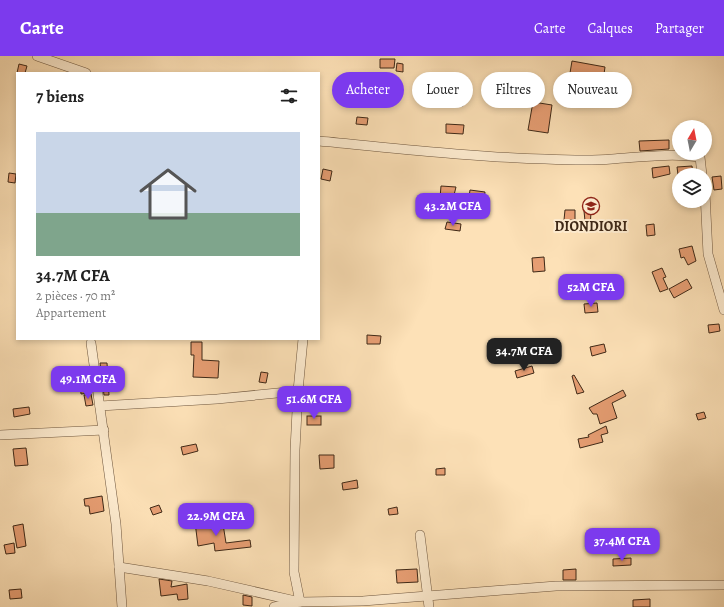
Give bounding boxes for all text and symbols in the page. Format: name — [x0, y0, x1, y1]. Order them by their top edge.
text: Carte — [20, 15, 64, 41]
text: Carte — [534, 19, 565, 38]
text: Calques — [587, 19, 633, 38]
text: Partager — [655, 19, 704, 38]
chip: Acheter — [332, 72, 404, 108]
chip: Louer — [412, 72, 473, 108]
chip: Filtres — [481, 72, 545, 108]
chip: Nouveau — [553, 72, 632, 108]
text: 7 biens — [36, 85, 84, 108]
icon: filters — [278, 85, 300, 107]
north arrow — [672, 120, 712, 160]
map controls — [672, 120, 712, 208]
icon: home — [132, 158, 204, 230]
button: layers — [672, 168, 712, 208]
pin: 43.2M CFA — [407, 193, 499, 227]
school or university icon: DIONDIORI — [581, 196, 601, 216]
text: 43.2M CFA — [424, 197, 482, 214]
place label: DIONDIORI — [555, 217, 627, 236]
text: 34.7M CFA — [36, 264, 110, 287]
pin: 52M CFA — [554, 274, 628, 308]
text: 52M CFA — [567, 278, 615, 295]
text: 2 pièces · 70 m² — [36, 287, 115, 304]
text: Appartement — [36, 304, 106, 321]
pin: 34.7M CFA — [478, 338, 570, 372]
text: 34.7M CFA — [496, 342, 552, 359]
pin: 49.1M CFA — [42, 366, 134, 400]
text: 49.1M CFA — [60, 370, 116, 387]
pin: 51.6M CFA — [268, 386, 360, 420]
text: 51.6M CFA — [286, 390, 342, 407]
pin: 22.9M CFA — [170, 503, 262, 537]
text: 22.9M CFA — [187, 507, 245, 524]
pin: 37.4M CFA — [576, 528, 668, 562]
text: 37.4M CFA — [594, 532, 650, 549]

